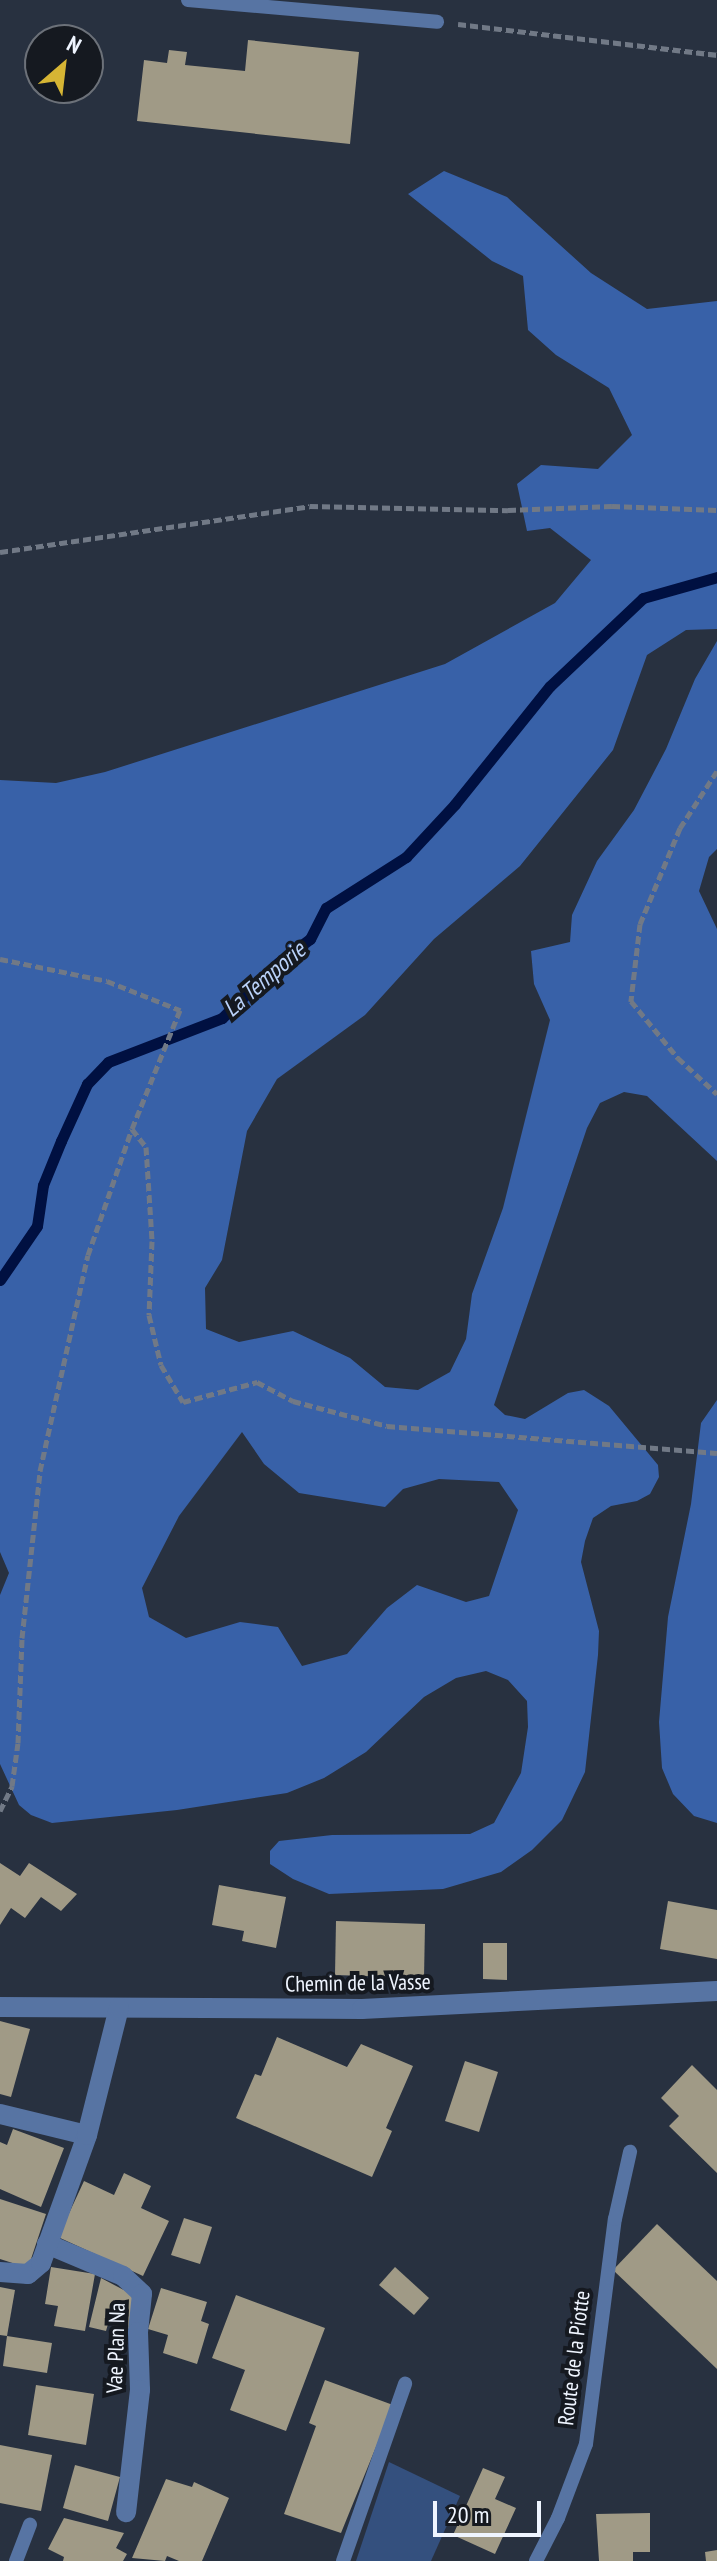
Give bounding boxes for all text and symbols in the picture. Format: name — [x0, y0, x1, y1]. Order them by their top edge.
north arrow — [24, 24, 104, 104]
text: N — [62, 29, 86, 60]
water label: La Temporie — [217, 935, 311, 1023]
street label: Chemin de la Vasse — [285, 1969, 431, 1997]
street label: Route de la Piotte — [553, 2289, 595, 2427]
street label: Vae Plan Na — [101, 2302, 131, 2394]
scale bar — [437, 2485, 545, 2535]
text: 20 m — [447, 2499, 489, 2530]

